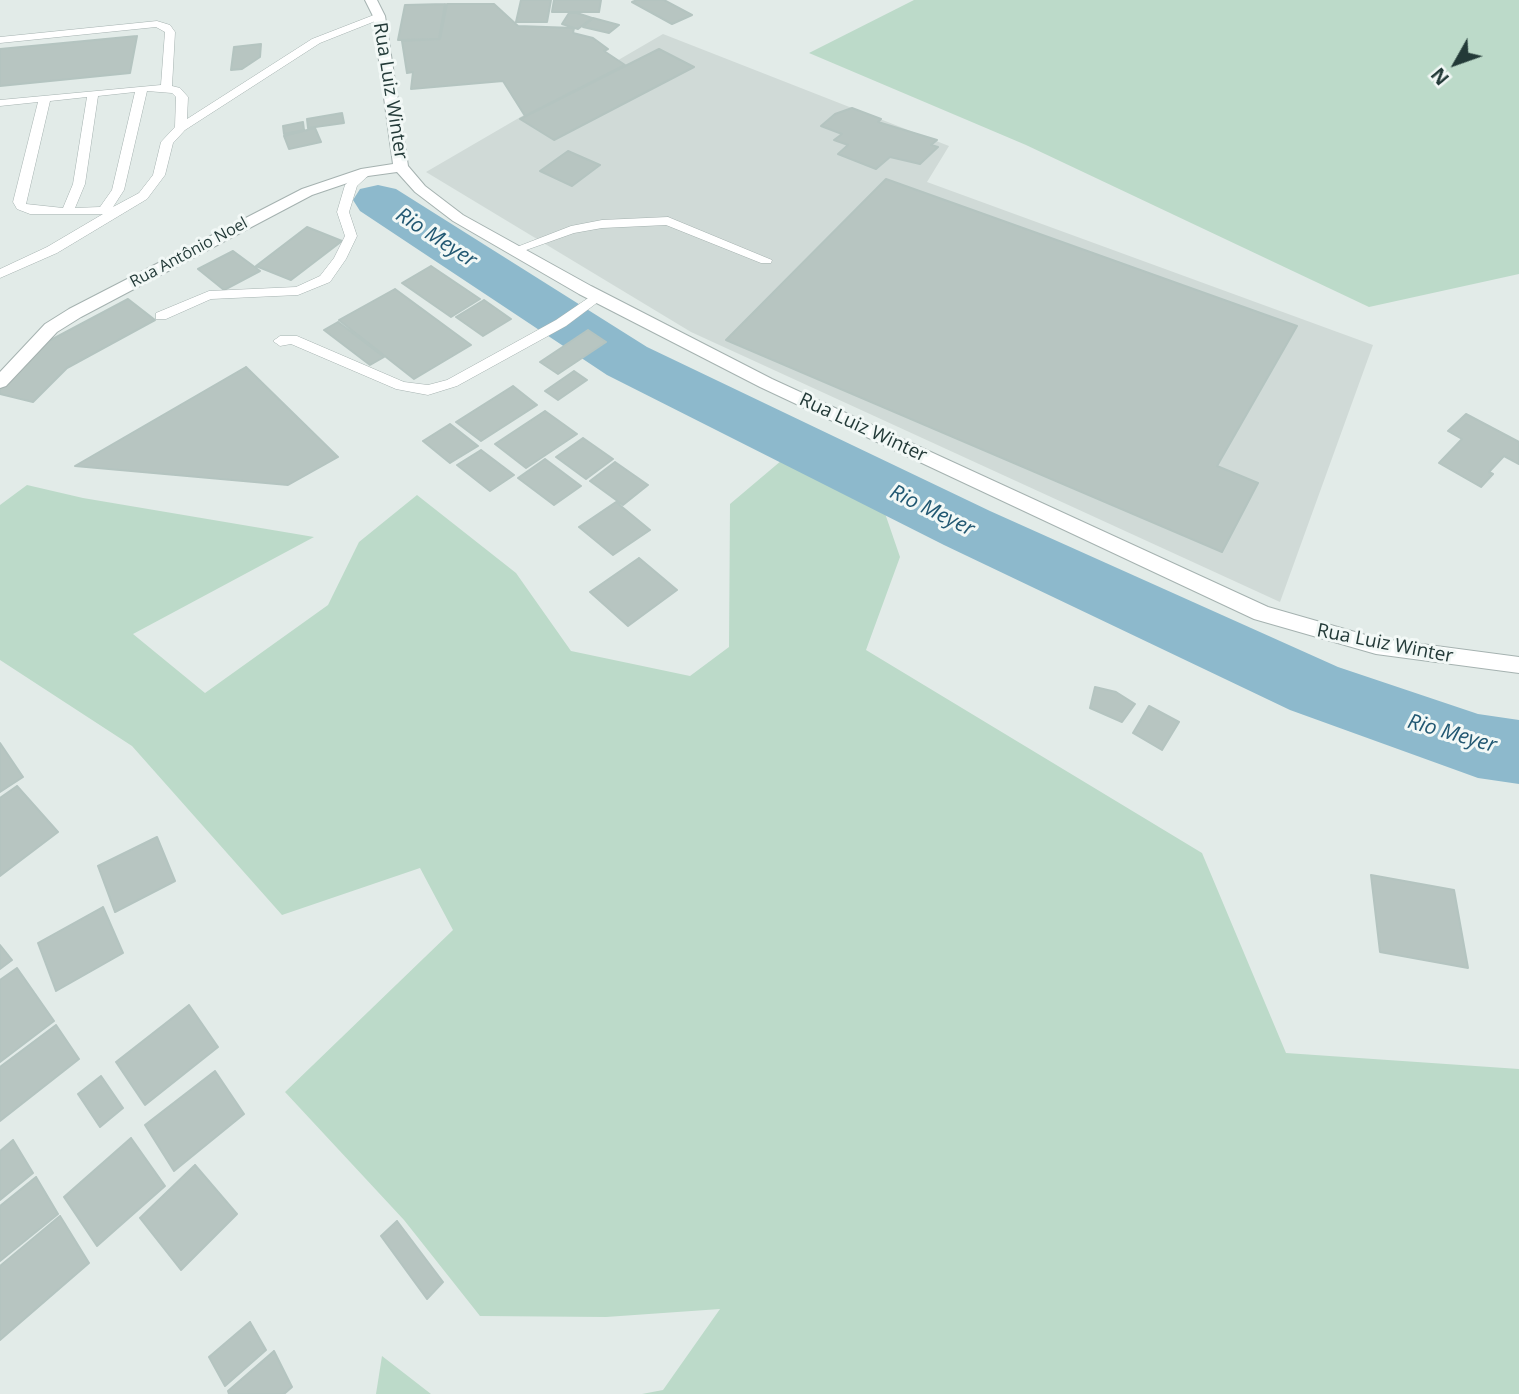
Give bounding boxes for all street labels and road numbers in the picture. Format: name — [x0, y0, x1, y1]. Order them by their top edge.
street label: Rua Luiz Winter — [368, 21, 412, 161]
street label: Rua Antônio Noel — [127, 214, 251, 292]
street label: Rua Luiz Winter — [796, 388, 930, 468]
street label: Rua Luiz Winter — [1315, 620, 1455, 668]

